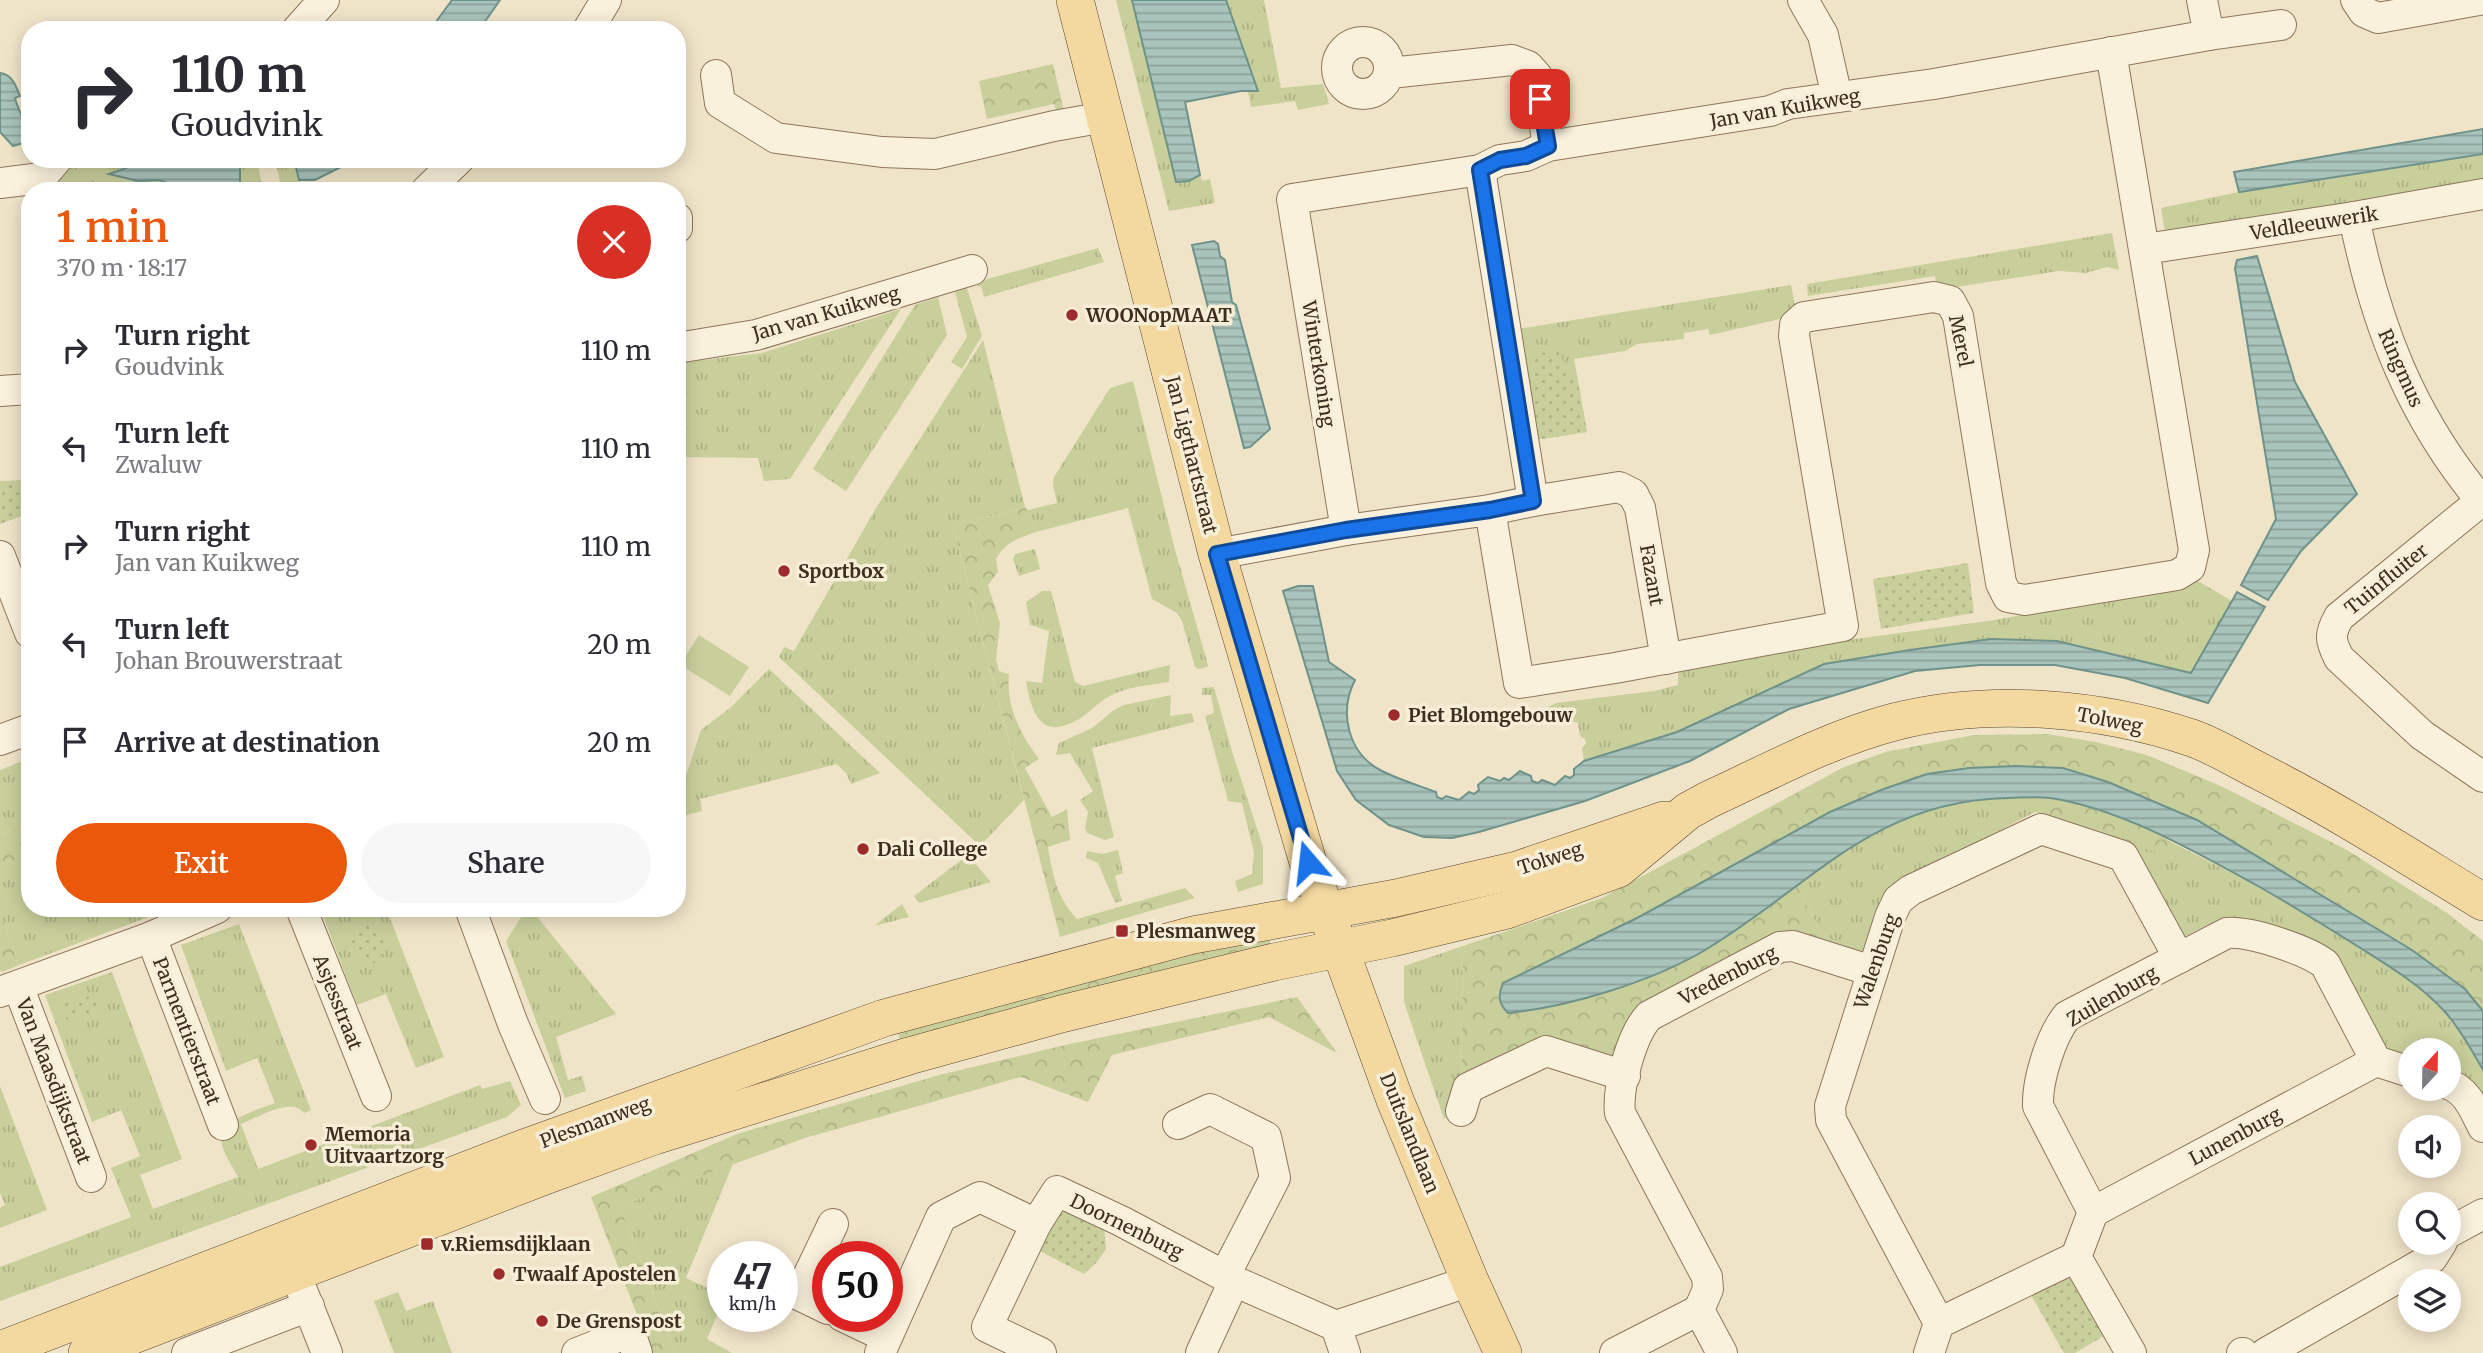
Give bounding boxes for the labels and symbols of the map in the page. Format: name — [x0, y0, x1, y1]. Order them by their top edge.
pin — [1510, 69, 1570, 129]
street label: Jan van Kuikweg — [1707, 83, 1863, 133]
street label: Veldleeuwerik — [2247, 201, 2380, 245]
street label: Jan van Kuikweg — [749, 280, 903, 346]
street label: Winterkoning — [1297, 298, 1341, 429]
place label: WOONopMAAT — [1085, 303, 1232, 327]
marker: WOONopMAAT — [1064, 307, 1080, 323]
street label: Merel — [1944, 313, 1978, 369]
street label: Ringmus — [2373, 325, 2429, 411]
street label: Jan Ligthartstraat — [1161, 373, 1223, 537]
street label: Tuinfluiter — [2339, 538, 2433, 620]
street label: Fazant — [1635, 543, 1669, 608]
place label: Sportbox — [798, 559, 884, 583]
marker: Sportbox — [776, 563, 792, 579]
street label: Tolweg — [2075, 702, 2145, 738]
place label: Piet Blomgebouw — [1408, 703, 1573, 727]
marker: Piet Blomgebouw — [1386, 707, 1402, 723]
position arrow — [1271, 825, 1345, 899]
street label: Tolweg — [1515, 836, 1586, 880]
place label: Dali College — [877, 837, 987, 861]
marker: Dali College — [855, 841, 871, 857]
street label: Walenburg — [1848, 910, 1904, 1013]
place label: Plesmanweg — [1136, 919, 1255, 943]
marker: Plesmanweg — [1114, 923, 1130, 939]
street label: Vredenburg — [1674, 940, 1781, 1010]
street label: Asjesstraat — [308, 950, 368, 1054]
street label: Parmentierstraat — [148, 954, 226, 1109]
street label: Zuilenburg — [2062, 960, 2162, 1032]
street label: Van Maasdijkstraat — [11, 994, 97, 1168]
north arrow — [2398, 1038, 2460, 1101]
street label: Duitslandlaan — [1375, 1069, 1445, 1197]
street label: Plesmanweg — [536, 1091, 654, 1153]
street label: Lunenburg — [2185, 1101, 2286, 1170]
place label: Memoria Uitvaartzorg — [325, 1122, 444, 1168]
marker: Memoria Uitvaartzorg — [303, 1137, 319, 1153]
street label: Doornenburg — [1066, 1188, 1188, 1264]
place label: v.Riemsdijklaan — [440, 1232, 591, 1256]
marker: v.Riemsdijklaan — [419, 1236, 435, 1252]
speed limit sign: 50 — [812, 1241, 903, 1332]
place label: Twaalf Apostelen — [513, 1262, 676, 1286]
marker: Twaalf Apostelen — [491, 1266, 507, 1282]
place label: De Grenspost — [556, 1309, 682, 1333]
marker: De Grenspost — [534, 1313, 550, 1329]

